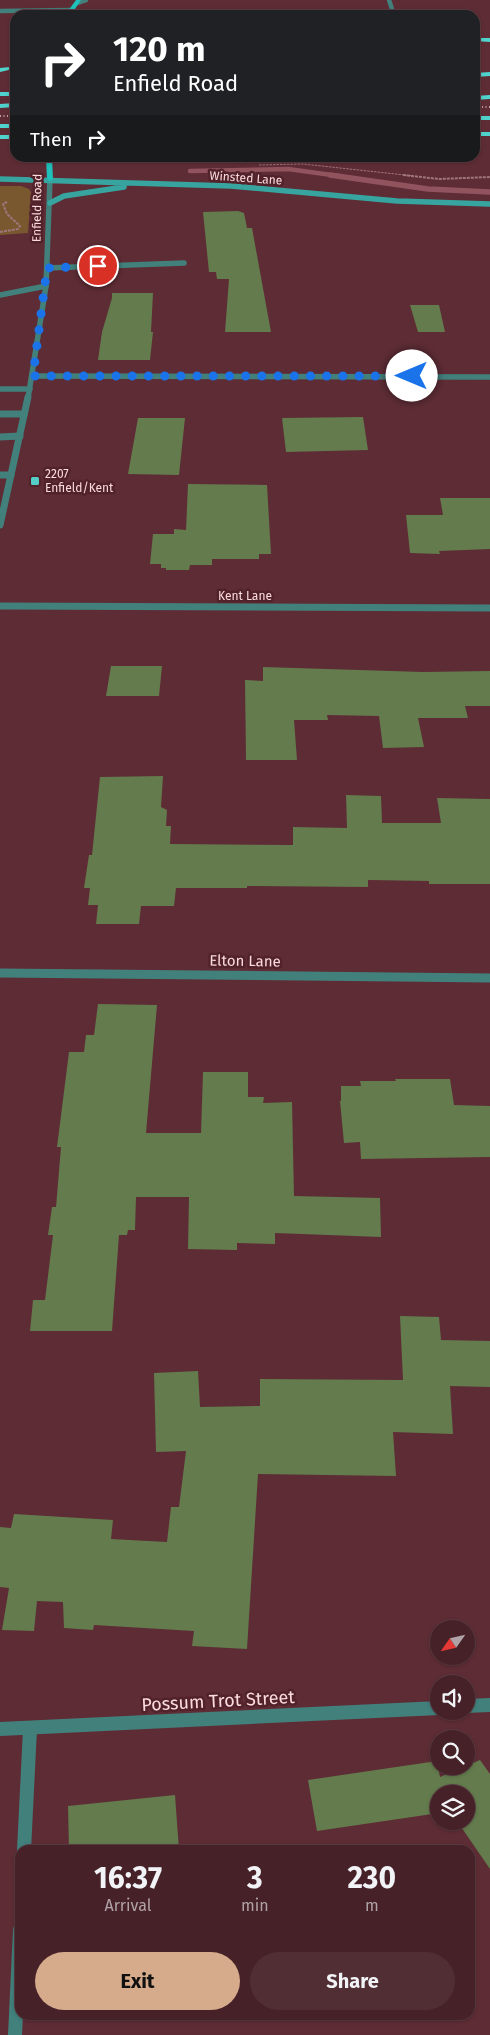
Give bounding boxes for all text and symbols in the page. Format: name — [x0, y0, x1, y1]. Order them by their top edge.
text: 120 m — [113, 28, 206, 70]
icon: right — [30, 30, 95, 95]
text: Enfield Road — [113, 70, 238, 97]
icon: right — [82, 125, 110, 153]
text: Then — [30, 128, 72, 151]
street label: Winsted Lane — [209, 168, 283, 188]
street label: Enfield Road — [29, 174, 45, 242]
pin — [77, 245, 119, 287]
icon: arrive — [84, 252, 112, 280]
position arrow — [385, 349, 437, 401]
place label: 2207 Enfield/Kent — [45, 467, 114, 495]
marker: 2207 Enfield/Kent — [29, 475, 41, 487]
street label: Kent Lane — [218, 589, 272, 603]
street label: Elton Lane — [209, 951, 281, 971]
north arrow — [430, 1620, 475, 1665]
map controls — [430, 1620, 475, 1830]
button: sound — [430, 1675, 475, 1720]
street label: Possum Trot Street — [141, 1686, 296, 1716]
button: search — [430, 1730, 475, 1775]
button: layers — [430, 1785, 475, 1830]
text: 16:37 — [94, 1860, 162, 1896]
text: 3 — [247, 1860, 263, 1896]
text: 230 — [347, 1860, 396, 1896]
text: Arrival — [105, 1896, 151, 1915]
text: min — [241, 1896, 269, 1915]
text: m — [365, 1896, 379, 1915]
button: Exit — [35, 1952, 240, 2010]
button: Share — [250, 1952, 455, 2010]

